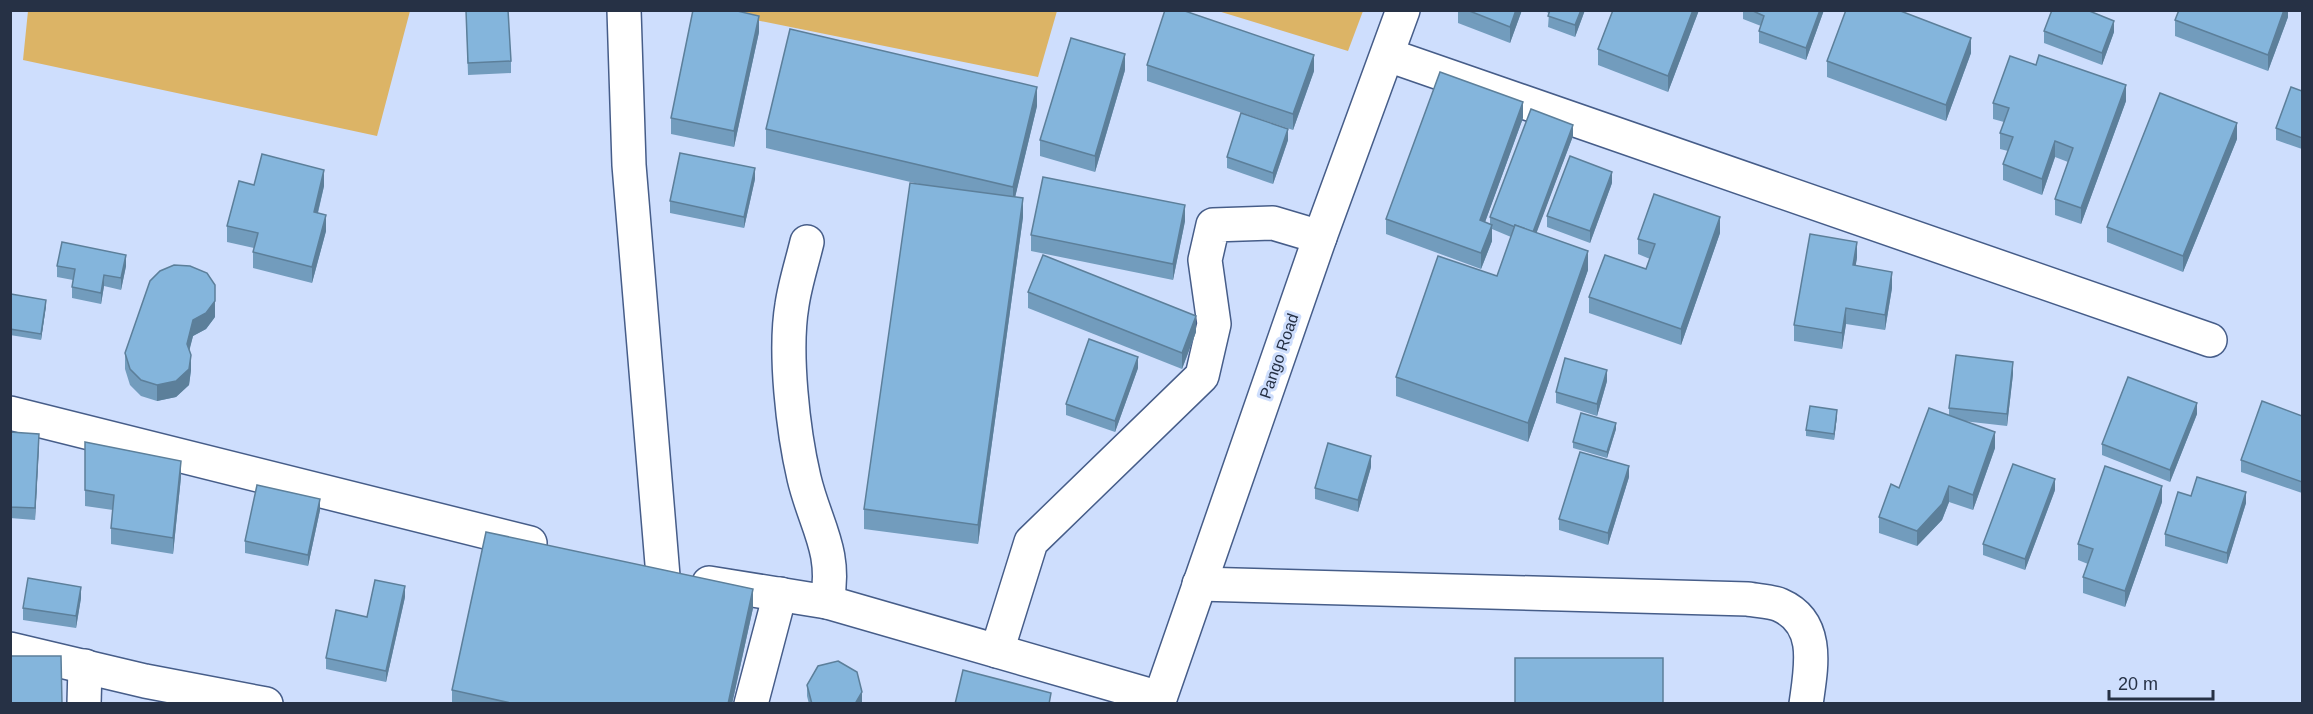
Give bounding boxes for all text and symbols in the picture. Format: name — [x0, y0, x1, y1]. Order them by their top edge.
street label: Pango Road — [1256, 311, 1302, 401]
scale bar — [2109, 663, 2212, 701]
text: 20 m — [2118, 674, 2158, 694]

